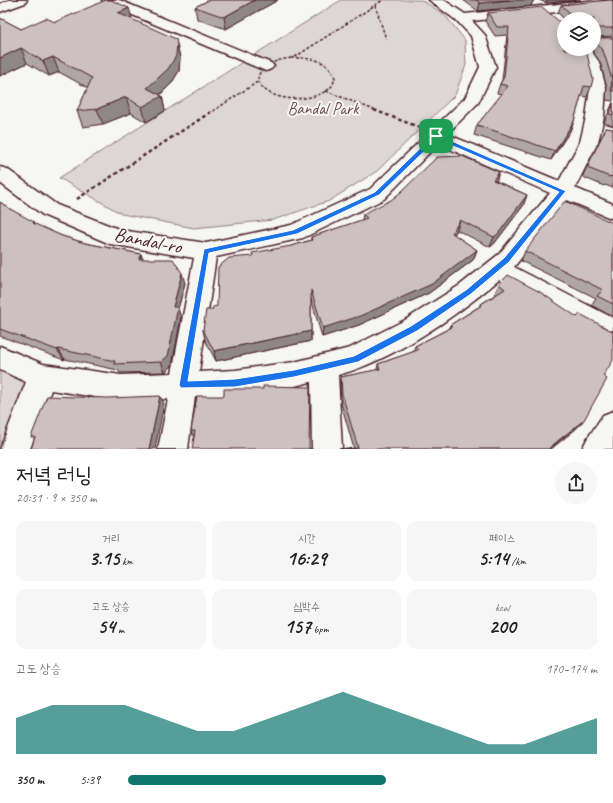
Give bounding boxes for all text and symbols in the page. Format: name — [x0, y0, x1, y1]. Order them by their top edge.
map controls — [557, 12, 601, 56]
button: layers — [557, 12, 601, 56]
park label: Bandal Park — [288, 98, 360, 119]
pin — [419, 119, 453, 153]
icon: arrive — [425, 125, 447, 147]
street label: Bandal-ro — [112, 222, 185, 259]
text: 저녁 러닝 — [16, 461, 92, 489]
button: share — [555, 462, 597, 504]
text: 20:31 · 9 × 350 m — [16, 490, 97, 506]
text: 거리 — [102, 531, 120, 545]
text: 시간 — [298, 531, 315, 545]
text: 페이스 — [489, 531, 515, 545]
text: 3.15 — [89, 546, 119, 571]
text: 16:29 — [286, 546, 327, 571]
text: 5:14 — [478, 546, 509, 571]
text: km — [119, 554, 133, 568]
text: /km — [509, 554, 526, 568]
text: 고도 상승 — [92, 599, 130, 613]
text: 심박수 — [293, 599, 320, 613]
text: kcal — [495, 600, 509, 614]
text: 54 — [98, 614, 115, 639]
text: 157 — [284, 614, 311, 639]
text: 200 — [489, 614, 516, 639]
text: m — [115, 622, 124, 636]
text: bpm — [311, 622, 329, 636]
text: 고도 상승 — [16, 661, 61, 677]
text: 170–174 m — [546, 661, 597, 677]
text: 350 m — [16, 772, 44, 788]
text: 5:39 — [80, 772, 100, 788]

